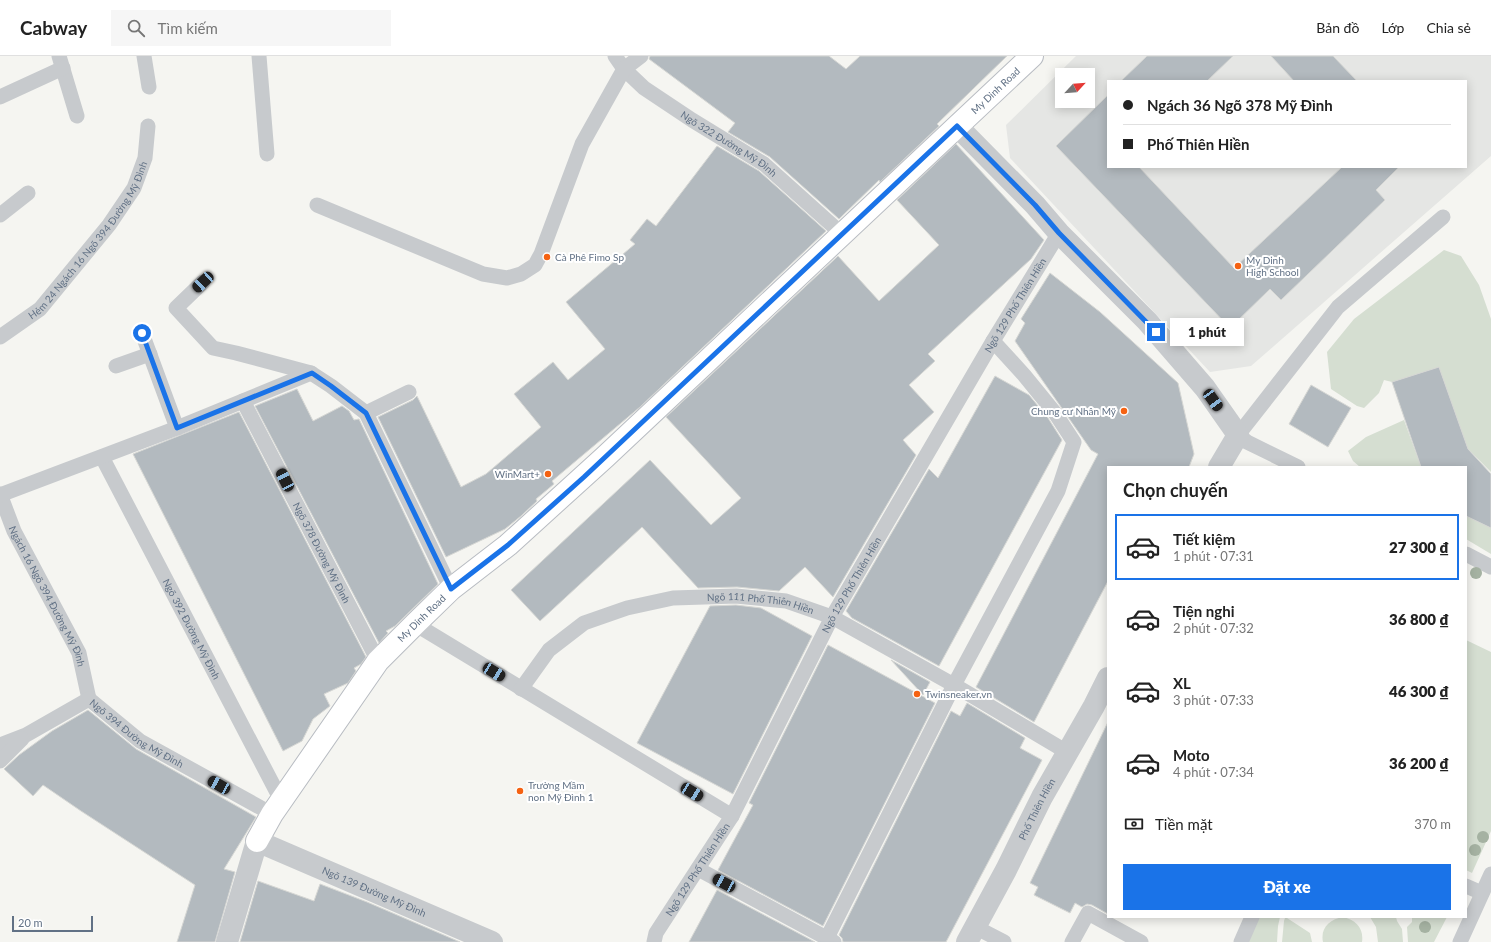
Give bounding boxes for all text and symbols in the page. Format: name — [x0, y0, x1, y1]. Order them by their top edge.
search box — [111, 10, 391, 46]
text: Cabway — [20, 16, 87, 39]
icon: search — [125, 17, 147, 39]
text: Tìm kiếm — [157, 19, 218, 37]
text: Bản đồ — [1316, 19, 1359, 36]
text: Lớp — [1381, 19, 1404, 36]
text: Chia sẻ — [1426, 19, 1471, 36]
street label: My Dinh Road — [968, 65, 1022, 116]
north arrow — [1055, 68, 1095, 108]
map controls — [1055, 68, 1095, 108]
text: Ngách 36 Ngõ 378 Mỹ Đình — [1147, 96, 1333, 114]
street label: Ngõ 322 Đường Mỹ Đình — [679, 108, 780, 179]
text: Phố Thiên Hiền — [1147, 135, 1250, 153]
street label: Hẻm 24 Ngách 16 Ngõ 394 Đường Mỹ Đình — [26, 160, 149, 321]
place label: Cà Phê Fimo Sp — [555, 251, 624, 263]
marker: Cà Phê Fimo Sp — [542, 252, 552, 262]
place label: My Dinh High School — [1246, 254, 1299, 278]
street label: Ngõ 129 Phố Thiên Hiền — [982, 256, 1048, 355]
marker: My Dinh High School — [1233, 261, 1243, 271]
car — [190, 269, 216, 295]
callout: 1 phút — [1170, 318, 1244, 346]
route end — [1147, 323, 1165, 341]
route start — [133, 324, 151, 342]
text: 1 phút — [1188, 324, 1226, 340]
car — [1201, 387, 1225, 413]
place label: Chung cư Nhân Mỹ — [1031, 405, 1117, 417]
marker: Chung cư Nhân Mỹ — [1119, 406, 1129, 416]
car — [274, 467, 296, 493]
place label: WinMart+ — [495, 468, 540, 480]
marker: WinMart+ — [543, 469, 553, 479]
text: Chọn chuyến — [1123, 479, 1228, 501]
street label: Ngõ 378 Đường Mỹ Đình — [291, 500, 353, 605]
street label: Ngách 16 Ngõ 394 Đường Mỹ Đình — [7, 524, 88, 668]
icon: car — [1125, 529, 1161, 565]
text: Tiết kiệm — [1173, 530, 1235, 548]
street label: Ngõ 129 Phố Thiên Hiền — [819, 535, 883, 635]
text: 27 300 ₫ — [1389, 538, 1449, 556]
text: 1 phút · 07:31 — [1173, 548, 1254, 564]
street label: Ngõ 392 Đường Mỹ Đình — [161, 577, 223, 681]
street label: Ngõ 111 Phố Thiên Hiền — [707, 590, 815, 616]
street label: My Dinh Road — [395, 592, 448, 644]
icon: car — [1125, 601, 1161, 637]
text: Tiện nghi — [1173, 602, 1235, 620]
text: 36 800 ₫ — [1389, 610, 1449, 628]
text: 2 phút · 07:32 — [1173, 620, 1254, 636]
car — [481, 661, 507, 683]
icon: car — [1125, 673, 1161, 709]
text: XL — [1173, 674, 1191, 692]
text: 46 300 ₫ — [1389, 682, 1449, 700]
place label: Twinsneaker.vn — [925, 688, 992, 700]
marker: Twinsneaker.vn — [912, 689, 922, 699]
text: 3 phút · 07:33 — [1173, 692, 1254, 708]
street label: Ngõ 394 Đường Mỹ Đình — [87, 696, 186, 770]
icon: car — [1125, 745, 1161, 781]
text: Moto — [1173, 746, 1210, 764]
text: 36 200 ₫ — [1389, 754, 1449, 772]
text: 4 phút · 07:34 — [1173, 764, 1254, 780]
car — [206, 774, 232, 796]
street label: Phố Thiên Hiền — [1016, 776, 1057, 842]
place label: Trường Mầm non Mỹ Đình 1 — [528, 779, 594, 803]
car — [679, 781, 705, 803]
marker: Trường Mầm non Mỹ Đình 1 — [515, 786, 525, 796]
icon: cash — [1123, 813, 1145, 835]
text: Tiền mặt — [1155, 815, 1213, 833]
text: 370 m — [1414, 816, 1451, 832]
street label: Ngõ 129 Phố Thiên Hiền — [663, 821, 732, 918]
street label: Ngõ 139 Đường Mỹ Đình — [320, 864, 428, 919]
button: Đặt xe — [1123, 864, 1451, 910]
car — [711, 872, 737, 894]
scale bar — [12, 914, 93, 933]
text: 20 m — [18, 916, 43, 929]

